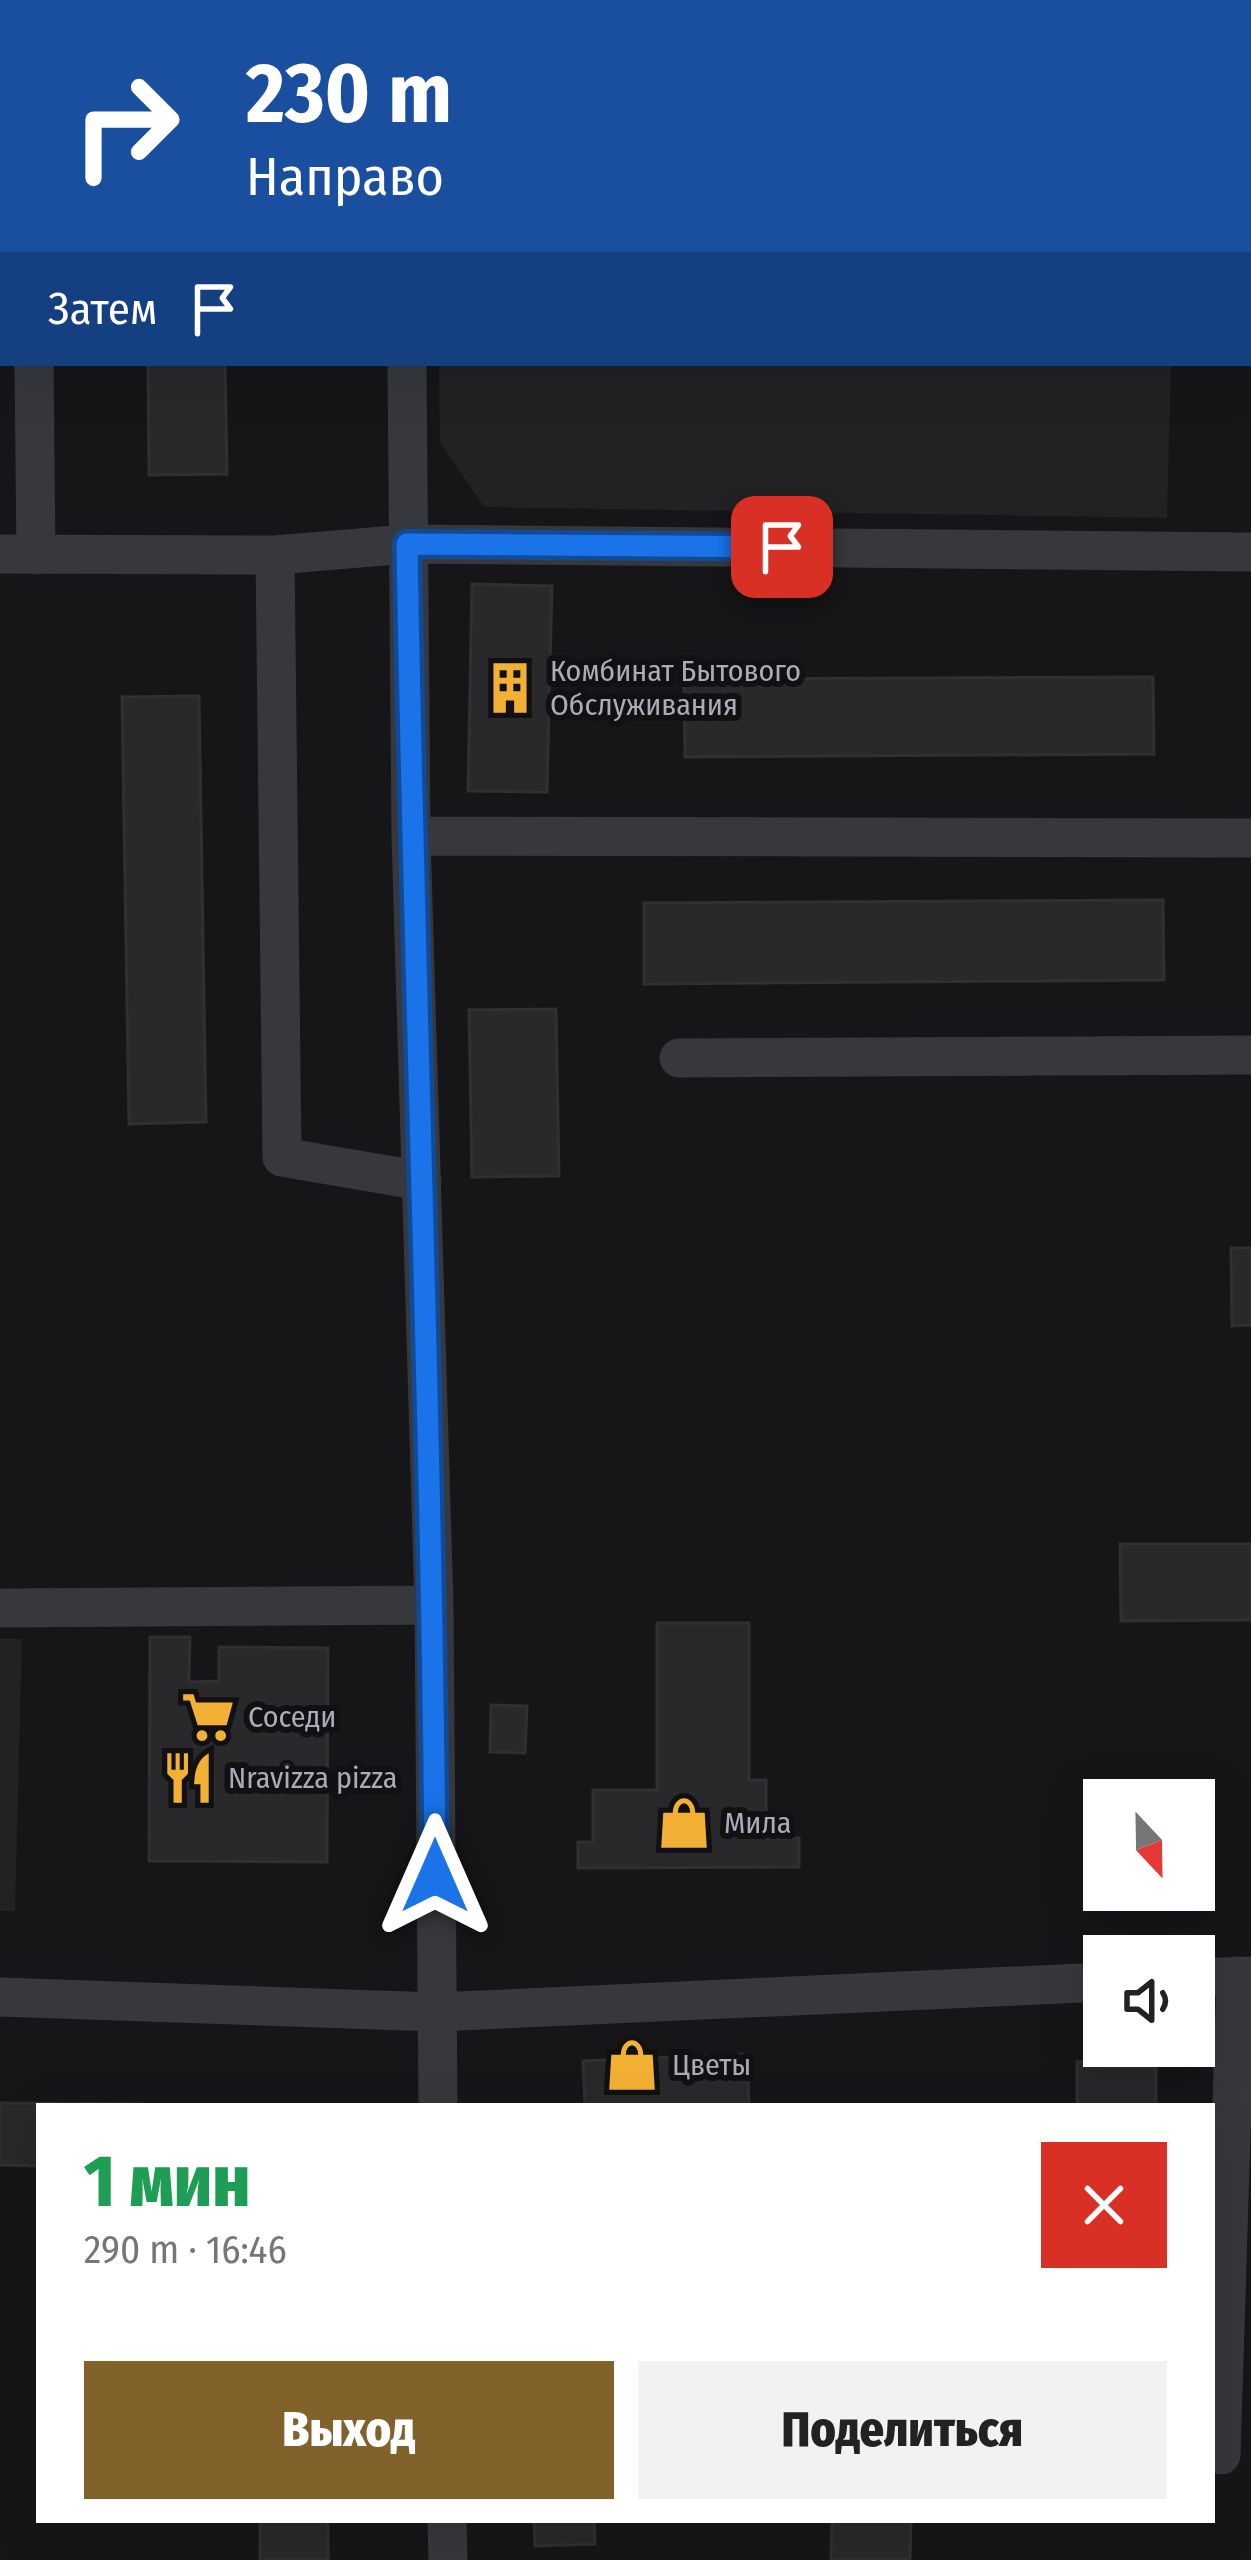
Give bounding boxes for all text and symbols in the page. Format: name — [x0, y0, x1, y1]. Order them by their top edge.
text: 230 m — [246, 43, 452, 144]
icon: right — [48, 48, 204, 204]
text: Направо — [246, 145, 444, 209]
icon: arrive — [181, 276, 247, 342]
text: Затем — [48, 282, 157, 336]
pin — [731, 496, 833, 598]
icon: arrive — [749, 514, 815, 580]
place label: Комбинат Бытового Обслуживания — [550, 653, 801, 723]
building icon: Комбинат Бытового Обслуживания — [481, 659, 539, 717]
supermarket icon: Соседи — [179, 1688, 237, 1746]
place label: Соседи — [248, 1699, 336, 1735]
restaurant icon: Nravizza pizza — [159, 1749, 217, 1807]
place label: Nravizza pizza — [228, 1760, 398, 1796]
north arrow — [1083, 1779, 1215, 1911]
map controls — [1083, 1779, 1215, 2067]
shop icon: Мила — [655, 1794, 713, 1852]
place label: Мила — [724, 1805, 792, 1841]
position arrow — [372, 1813, 498, 1939]
button: sound — [1083, 1935, 1215, 2067]
shop icon: Цветы — [603, 2036, 661, 2094]
place label: Цветы — [672, 2047, 751, 2083]
text: 1 мин — [84, 2139, 250, 2225]
button: close — [1041, 2142, 1167, 2268]
text: 290 m · 16:46 — [84, 2227, 287, 2273]
button: Выход — [84, 2361, 614, 2499]
button: Поделиться — [638, 2361, 1167, 2499]

